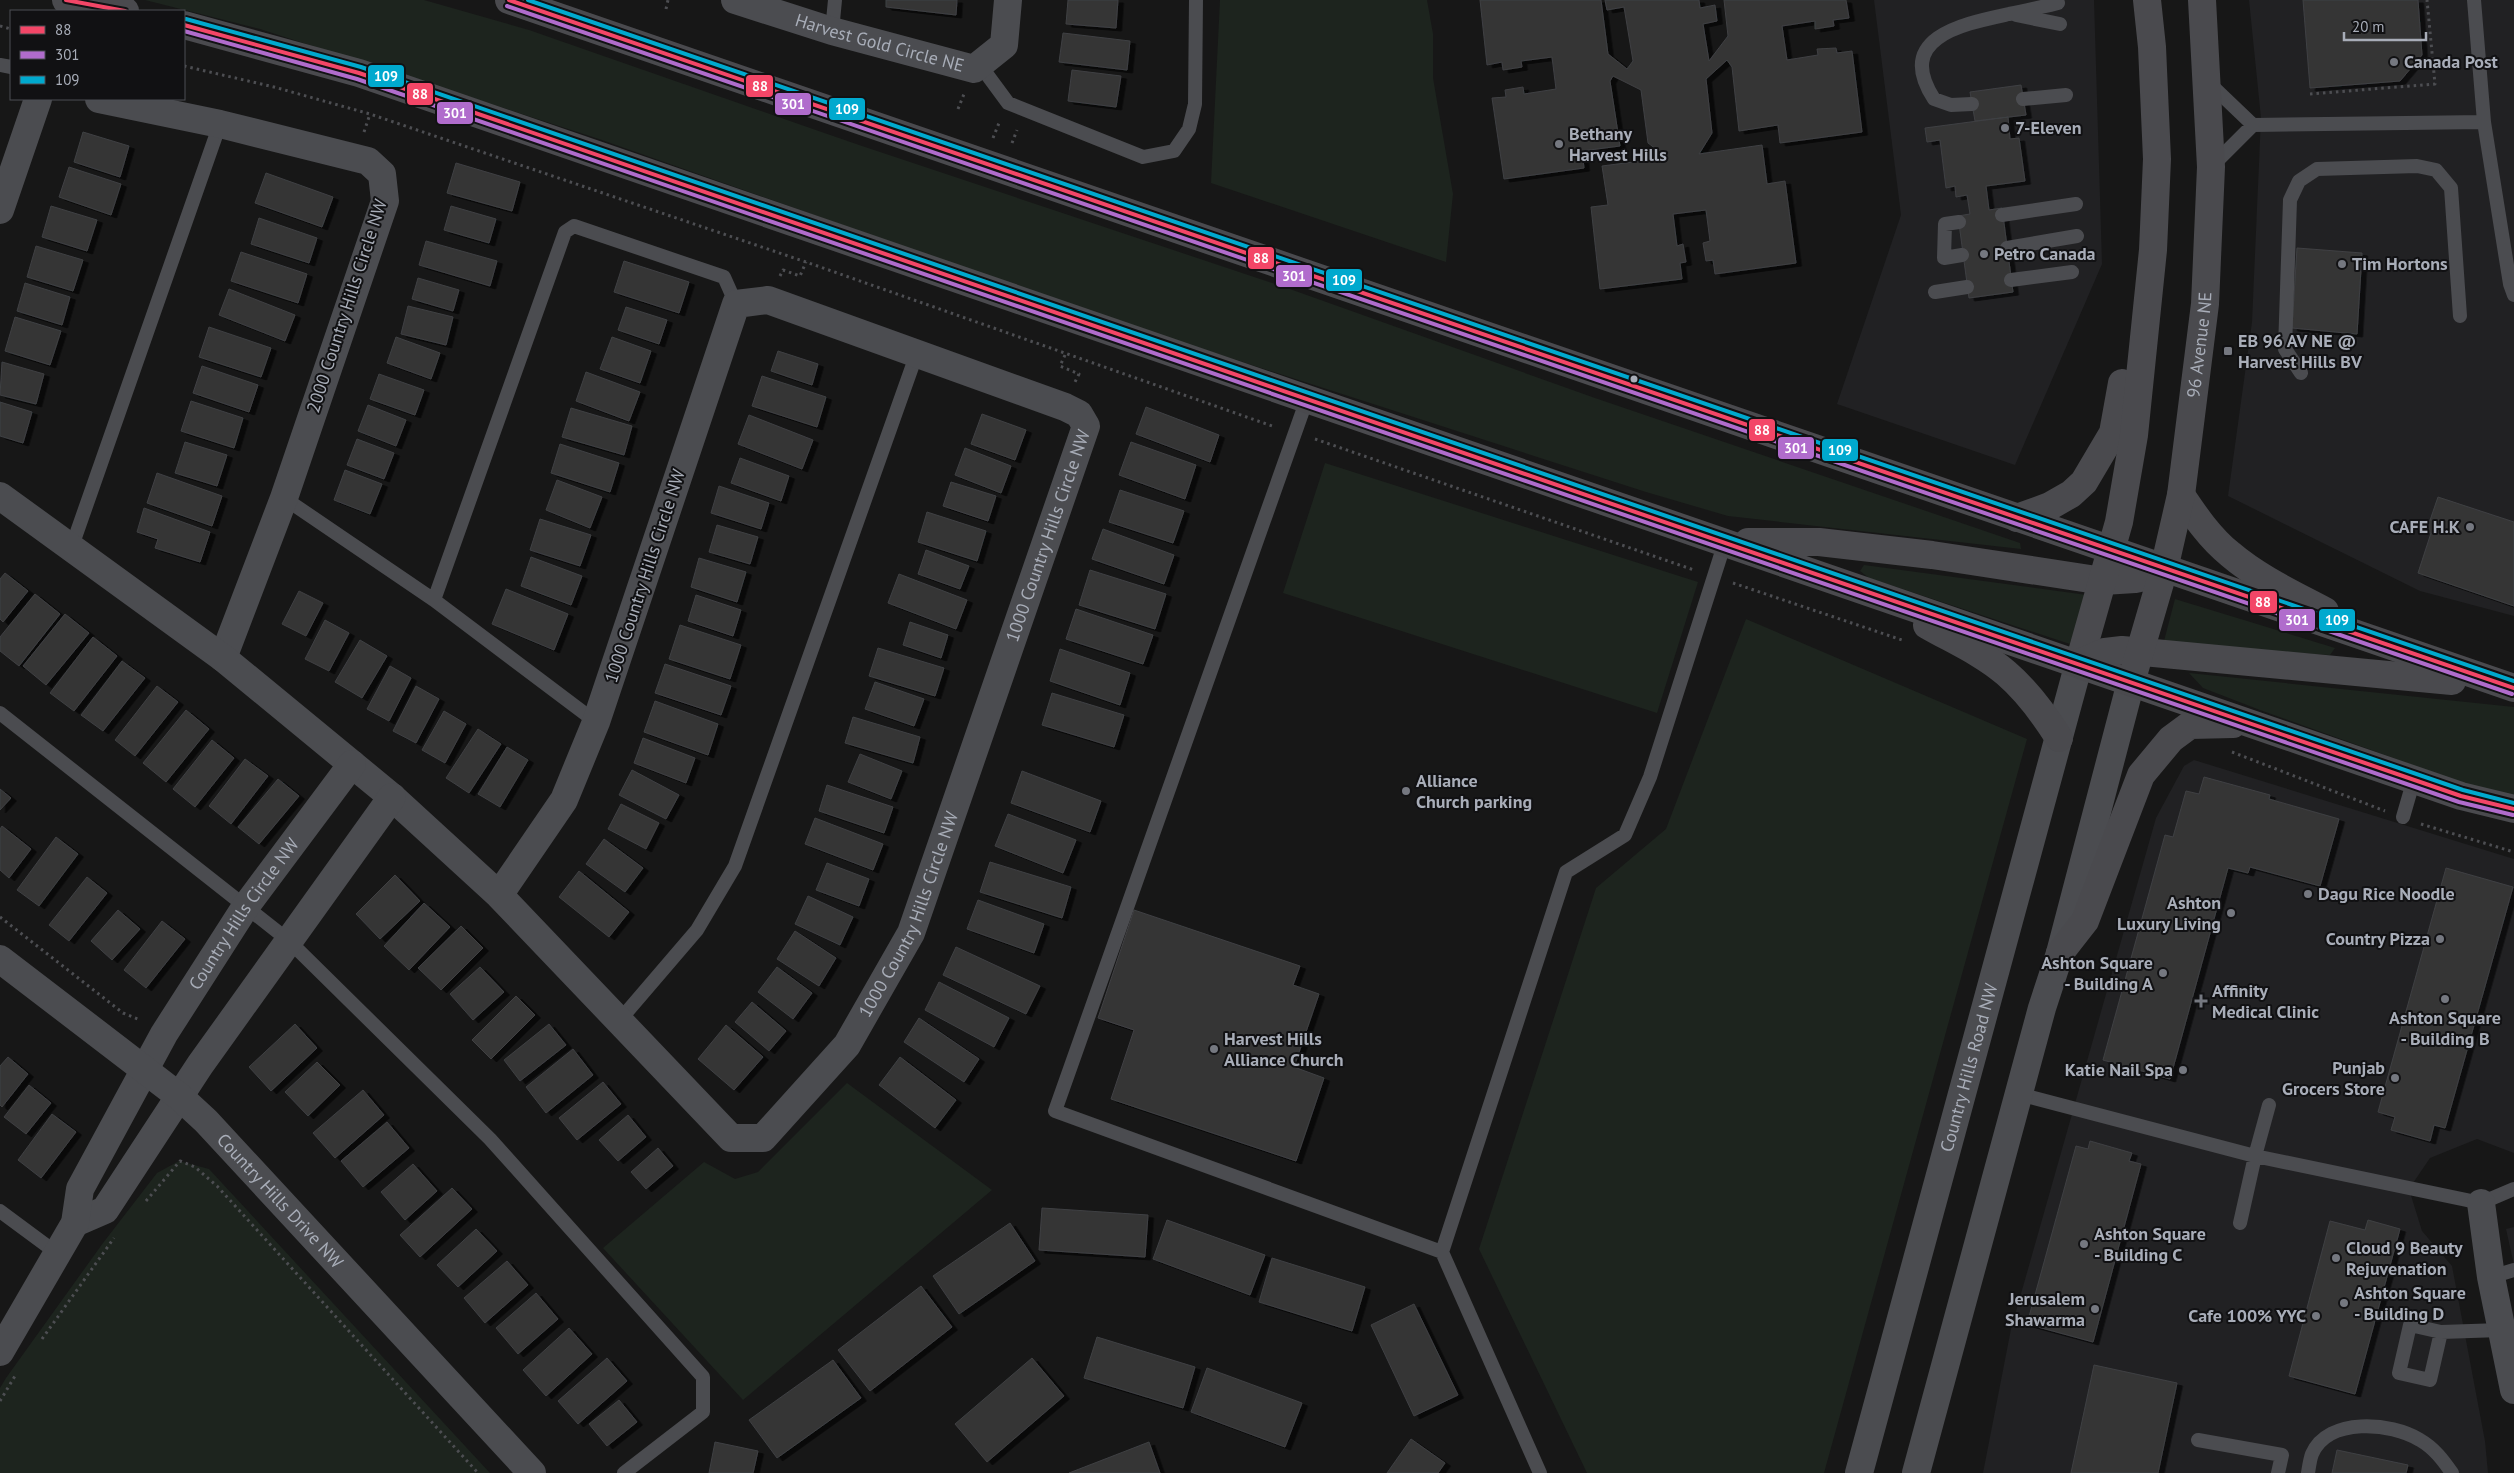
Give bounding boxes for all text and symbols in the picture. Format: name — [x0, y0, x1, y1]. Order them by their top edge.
street label: Harvest Gold Circle NE — [793, 8, 967, 77]
legend — [10, 10, 185, 100]
scale bar — [2344, 10, 2426, 42]
text: 20 m — [2352, 17, 2385, 36]
text: 88 — [55, 20, 71, 39]
text: 301 — [55, 45, 80, 64]
place label: Canada Post — [2404, 50, 2499, 73]
marker: Canada Post — [2388, 56, 2400, 68]
line badge: 109 — [367, 64, 405, 88]
text: 109 — [374, 67, 398, 85]
text: 109 — [55, 70, 80, 89]
line badge: 88 — [745, 74, 774, 98]
text: 88 — [752, 77, 768, 95]
line badge: 88 — [406, 82, 434, 106]
text: 88 — [412, 85, 428, 103]
line badge: 301 — [774, 92, 812, 116]
text: 301 — [781, 95, 805, 113]
line badge: 109 — [828, 97, 866, 121]
text: 109 — [835, 100, 859, 118]
line badge: 301 — [436, 101, 474, 125]
text: 301 — [443, 104, 467, 122]
place label: 7-Eleven — [2015, 116, 2082, 139]
place label: Bethany Harvest Hills — [1569, 122, 1667, 166]
marker: 7-Eleven — [1999, 122, 2011, 134]
marker: Bethany Harvest Hills — [1553, 138, 1565, 150]
street label: 2000 Country Hills Circle NW — [301, 196, 392, 415]
place label: Petro Canada — [1994, 242, 2096, 265]
line badge: 88 — [1247, 246, 1275, 270]
marker: Petro Canada — [1978, 248, 1990, 260]
text: 88 — [1253, 249, 1269, 267]
place label: Tim Hortons — [2352, 252, 2448, 275]
marker: Tim Hortons — [2336, 258, 2348, 270]
line badge: 301 — [1275, 264, 1313, 288]
text: 301 — [1282, 267, 1306, 285]
line badge: 109 — [1325, 268, 1363, 292]
text: 109 — [1332, 271, 1356, 289]
street label: 96 Avenue NE — [2181, 291, 2217, 399]
place label: EB 96 AV NE @ Harvest Hills BV — [2238, 329, 2362, 373]
marker: EB 96 AV NE @ Harvest Hills BV — [2222, 345, 2234, 357]
unlabelled marker — [1629, 374, 1639, 384]
line badge: 88 — [1748, 418, 1776, 442]
text: 88 — [1754, 421, 1770, 439]
street label: 1000 Country Hills Circle NW — [1000, 426, 1095, 645]
line badge: 301 — [1777, 436, 1815, 460]
line badge: 109 — [1821, 438, 1859, 462]
text: 301 — [1784, 439, 1808, 457]
text: 109 — [1828, 441, 1852, 459]
street label: 1000 Country Hills Circle NW — [599, 466, 690, 685]
place label: CAFE H.K — [2389, 515, 2460, 538]
marker: CAFE H.K — [2464, 521, 2476, 533]
line badge: 88 — [2249, 590, 2278, 614]
text: 88 — [2255, 593, 2271, 611]
line badge: 301 — [2278, 608, 2316, 632]
line badge: 109 — [2318, 608, 2356, 632]
text: 301 — [2285, 611, 2309, 629]
text: 109 — [2325, 611, 2349, 629]
place label: Alliance Church parking — [1416, 769, 1532, 813]
marker: Alliance Church parking — [1400, 785, 1412, 797]
street label: 1000 Country Hills Circle NW — [853, 808, 963, 1021]
street label: Country Hills Circle NW — [183, 833, 304, 994]
place label: Dagu Rice Noodle — [2318, 882, 2455, 905]
marker: Dagu Rice Noodle — [2302, 888, 2314, 900]
place label: Ashton Luxury Living — [2117, 891, 2221, 935]
marker: Ashton Luxury Living — [2225, 907, 2237, 919]
place label: Country Pizza — [2326, 927, 2430, 950]
marker: Country Pizza — [2434, 933, 2446, 945]
place label: Ashton Square - Building A — [2041, 951, 2153, 995]
marker: Ashton Square - Building A — [2157, 967, 2169, 979]
place label: Affinity Medical Clinic — [2212, 979, 2319, 1023]
street label: Country Hills Road NW — [1935, 981, 2002, 1154]
marker: Ashton Square - Building B — [2439, 993, 2451, 1005]
marker: Affinity Medical Clinic — [2194, 994, 2208, 1008]
place label: Ashton Square - Building B — [2389, 1006, 2501, 1050]
place label: Harvest Hills Alliance Church — [1224, 1027, 1343, 1071]
marker: Harvest Hills Alliance Church — [1208, 1043, 1220, 1055]
place label: Punjab Grocers Store — [2282, 1056, 2385, 1100]
place label: Katie Nail Spa — [2065, 1058, 2173, 1081]
marker: Katie Nail Spa — [2177, 1064, 2189, 1076]
marker: Punjab Grocers Store — [2389, 1072, 2401, 1084]
street label: Country Hills Drive NW — [212, 1128, 349, 1273]
place label: Ashton Square - Building C — [2094, 1222, 2206, 1266]
place label: Cloud 9 Beauty Rejuvenation — [2346, 1236, 2463, 1280]
marker: Ashton Square - Building C — [2078, 1238, 2090, 1250]
marker: Cloud 9 Beauty Rejuvenation — [2330, 1252, 2342, 1264]
place label: Ashton Square - Building D — [2354, 1281, 2466, 1325]
place label: Jerusalem Shawarma — [2005, 1287, 2085, 1331]
marker: Ashton Square - Building D — [2338, 1297, 2350, 1309]
marker: Jerusalem Shawarma — [2089, 1303, 2101, 1315]
place label: Cafe 100% YYC — [2188, 1304, 2306, 1327]
marker: Cafe 100% YYC — [2310, 1310, 2322, 1322]

